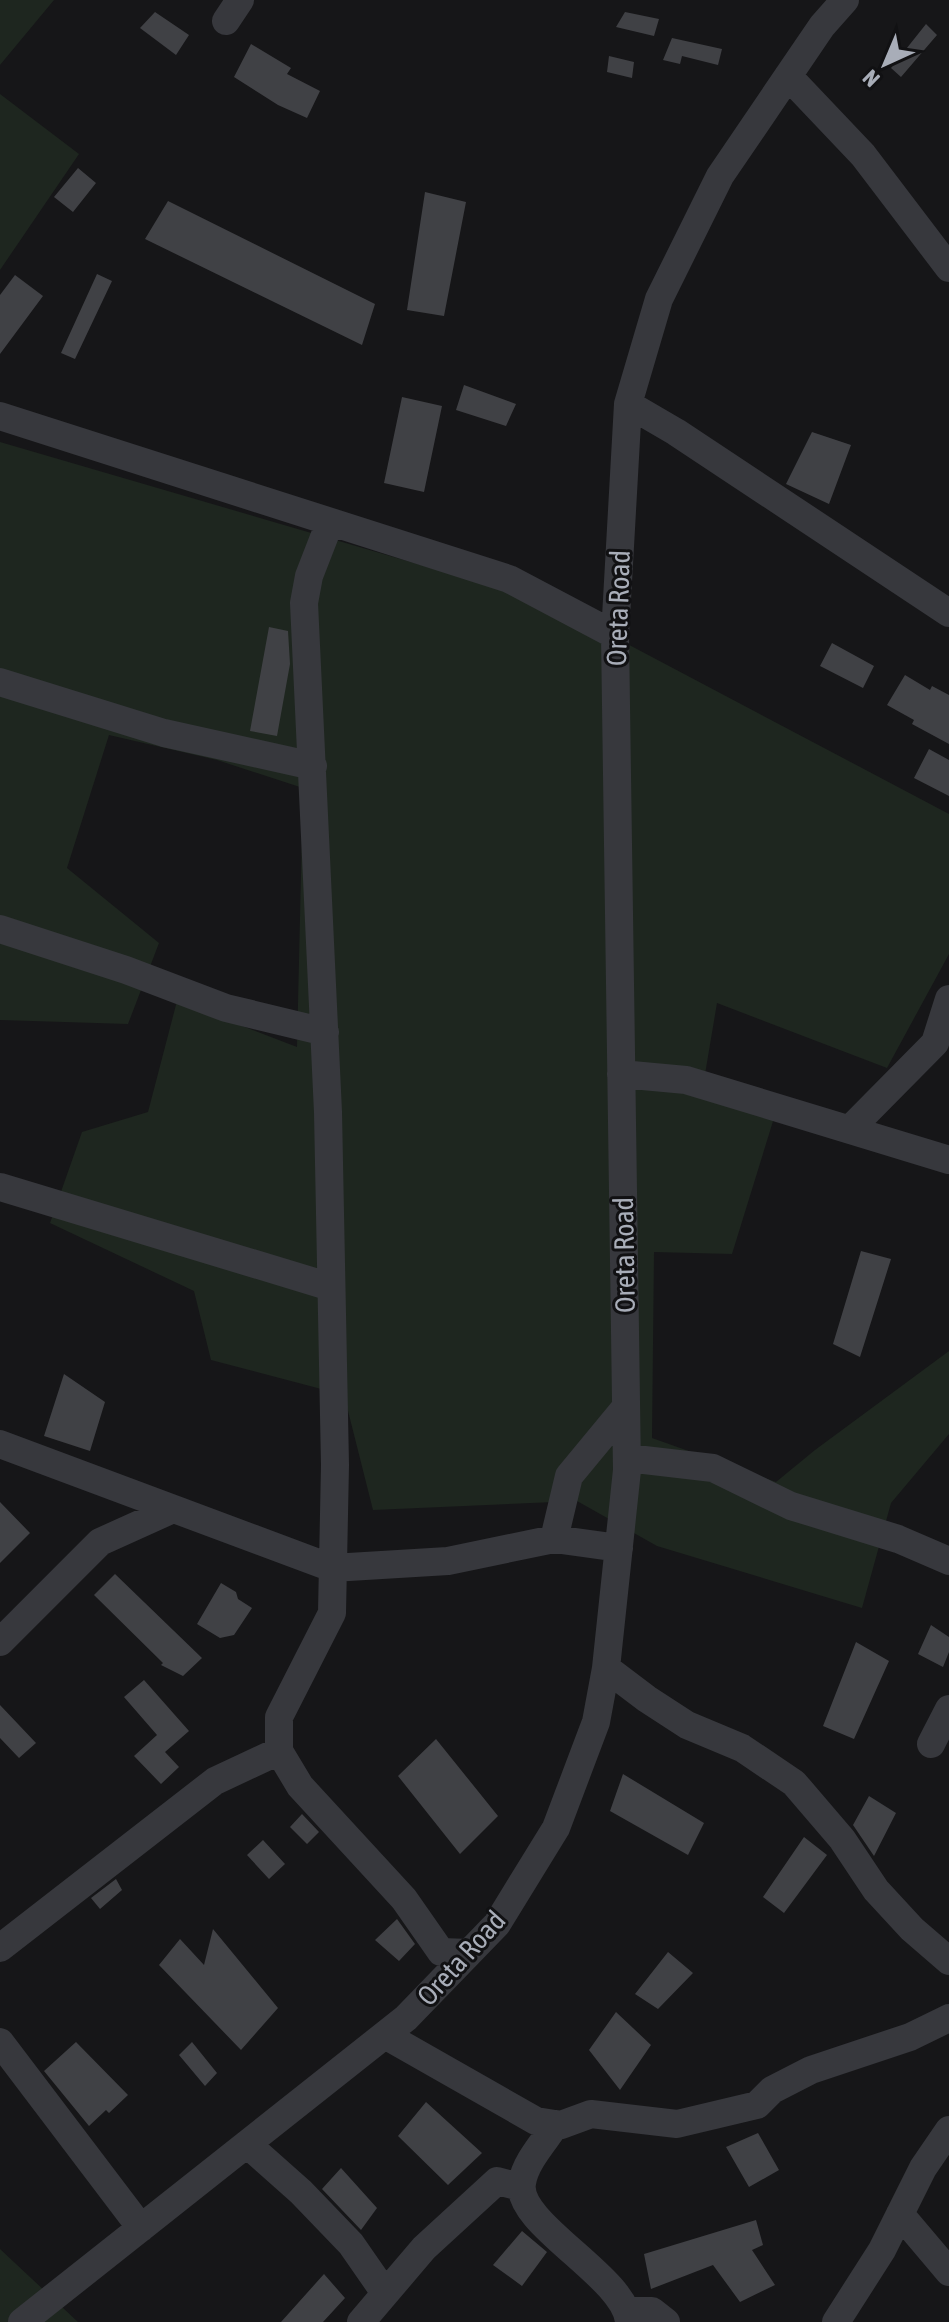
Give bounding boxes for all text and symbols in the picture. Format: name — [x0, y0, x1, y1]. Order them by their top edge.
north arrow — [845, 24, 925, 104]
text: N — [857, 65, 885, 92]
street label: Oreta Road — [600, 550, 636, 666]
street label: Oreta Road — [607, 1197, 641, 1313]
street label: Oreta Road — [410, 1904, 512, 2012]

